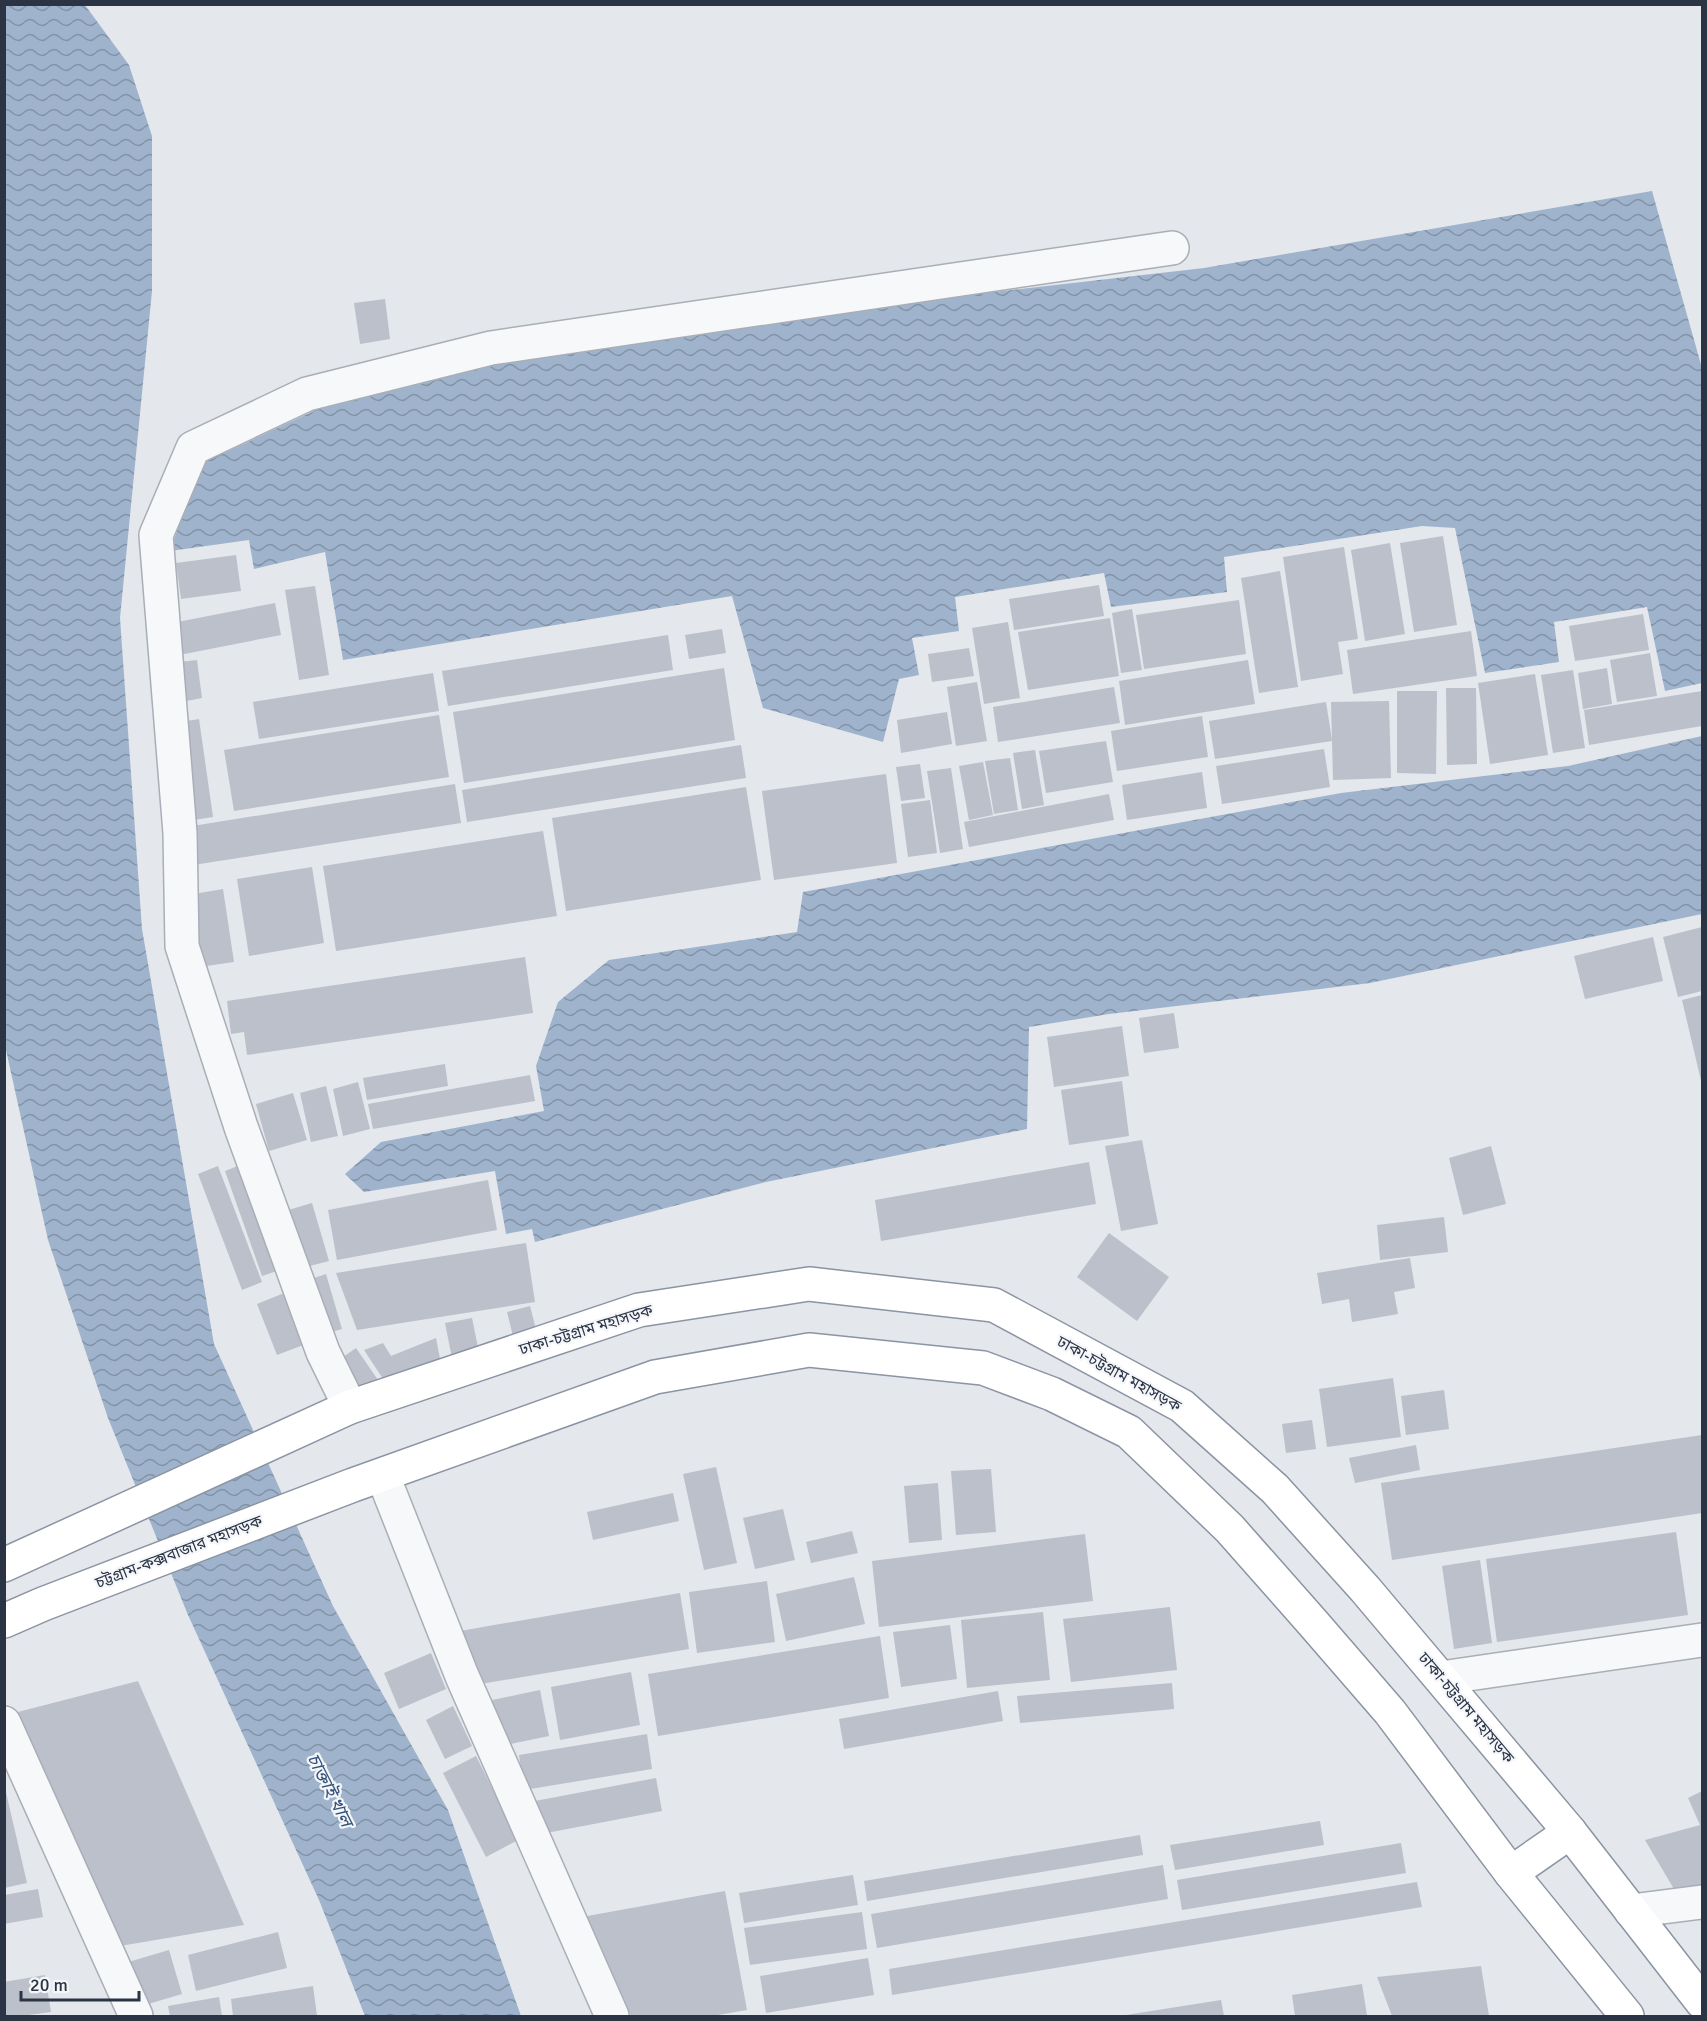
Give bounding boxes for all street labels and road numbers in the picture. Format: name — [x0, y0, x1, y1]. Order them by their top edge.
street label: ঢাকা-চট্টগ্রাম মহাসড়ক — [516, 1300, 656, 1360]
street label: ঢাকা-চট্টগ্রাম মহাসড়ক — [1053, 1331, 1186, 1417]
street label: চট্টগ্রাম-কক্সবাজার মহাসড়ক — [92, 1511, 266, 1593]
street label: ঢাকা-চট্টগ্রাম মহাসড়ক — [1413, 1648, 1519, 1768]

